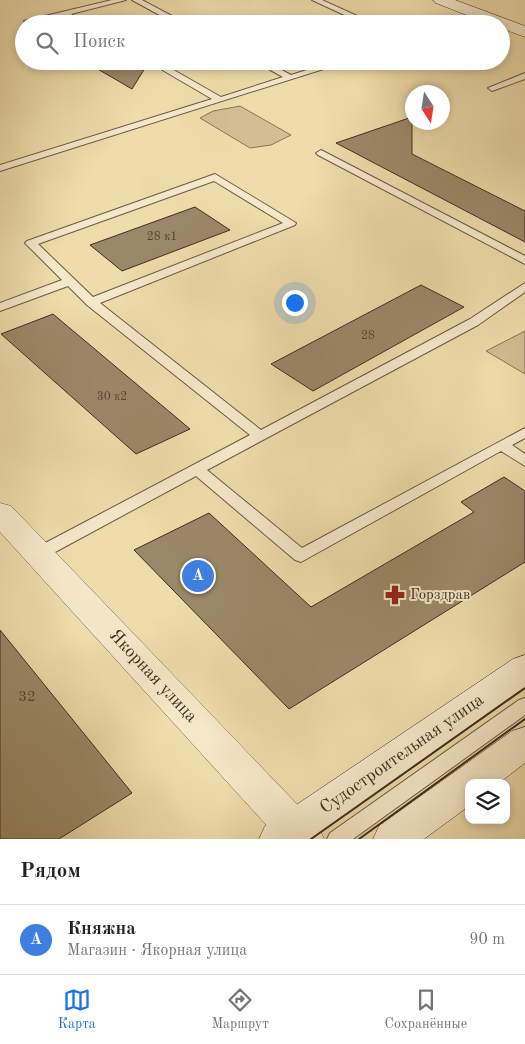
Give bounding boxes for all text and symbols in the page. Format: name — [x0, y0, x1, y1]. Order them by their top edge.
search box — [15, 15, 510, 70]
icon: search — [33, 29, 61, 57]
text: Поиск — [73, 33, 125, 52]
north arrow — [405, 85, 450, 130]
house number: 28 к1 — [147, 231, 177, 243]
your location — [282, 290, 308, 316]
house number: 28 — [361, 330, 375, 342]
house number: 30 к2 — [97, 391, 127, 403]
pin: A — [182, 557, 214, 595]
pharmacy icon: Горздрав — [384, 584, 406, 606]
place label: Горздрав — [410, 588, 470, 603]
street label: Якорная улица — [105, 626, 201, 726]
house number: 32 — [18, 690, 36, 705]
street label: Судостроительная улица — [317, 691, 487, 817]
map controls — [465, 779, 510, 824]
button: layers — [465, 779, 510, 824]
text: Рядом — [20, 861, 81, 882]
text: Княжна — [67, 920, 136, 939]
text: A — [30, 932, 42, 948]
text: 90 m — [469, 932, 505, 948]
text: Магазин · Якорная улица — [67, 943, 247, 959]
tab: Карта — [58, 986, 96, 1033]
tab: Маршрут — [211, 986, 269, 1033]
tab: Сохранённые — [385, 986, 467, 1033]

